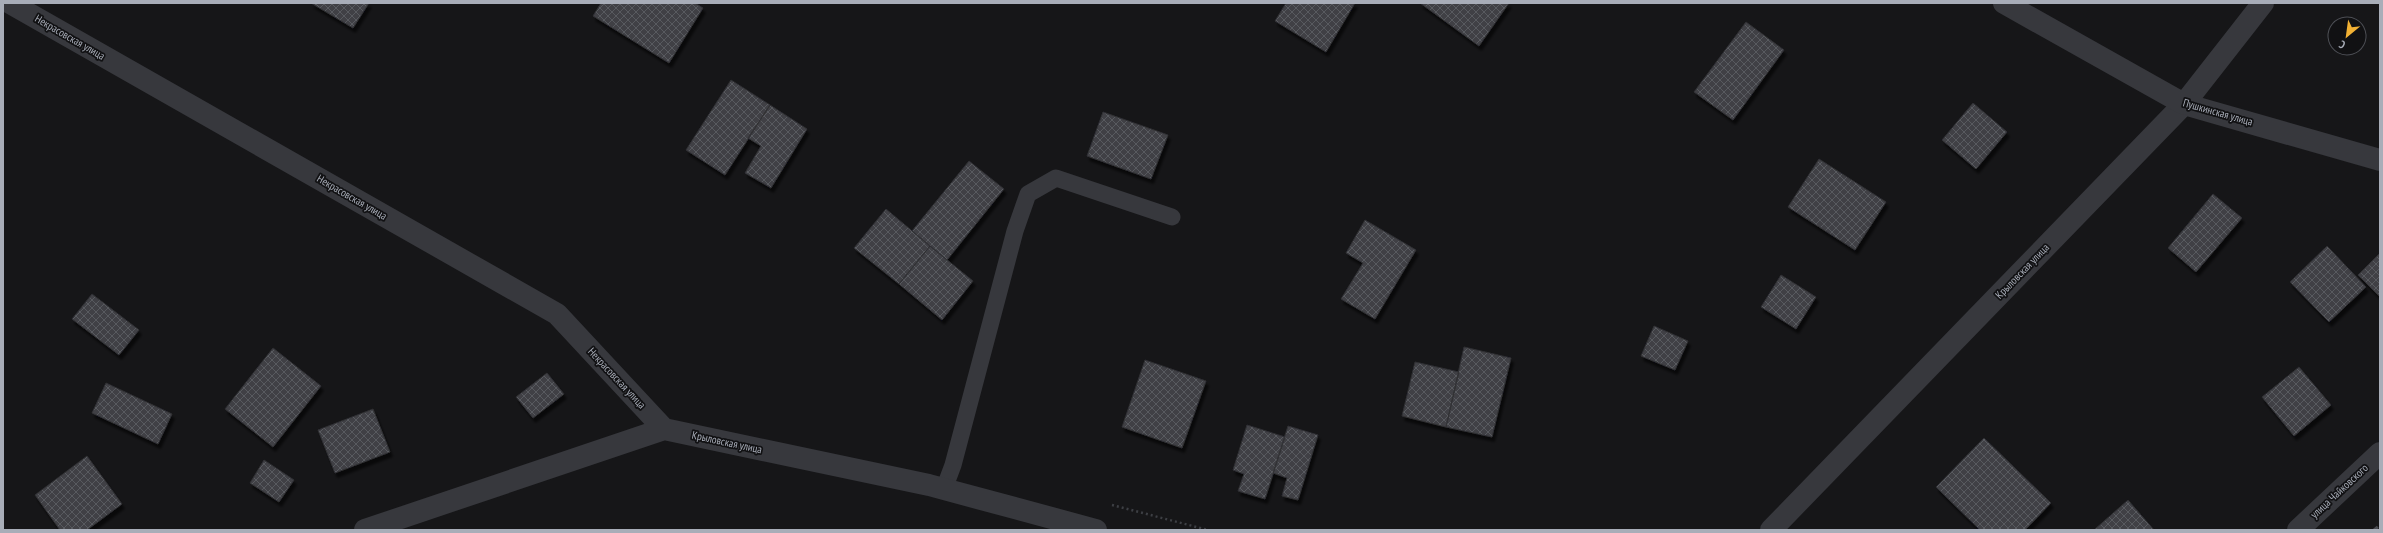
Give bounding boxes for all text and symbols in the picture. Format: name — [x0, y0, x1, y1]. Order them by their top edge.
street label: Некрасовская улица — [33, 11, 107, 63]
north arrow — [2327, 16, 2367, 56]
text: С — [2337, 37, 2348, 52]
street label: Пушкинская улица — [2181, 95, 2255, 129]
street label: Некрасовская улица — [315, 171, 389, 223]
street label: Крыловская улица — [1992, 240, 2052, 302]
street label: Некрасовская улица — [585, 345, 649, 411]
street label: Крыловская улица — [691, 428, 763, 456]
street label: улица Чайковского — [2307, 461, 2371, 521]

